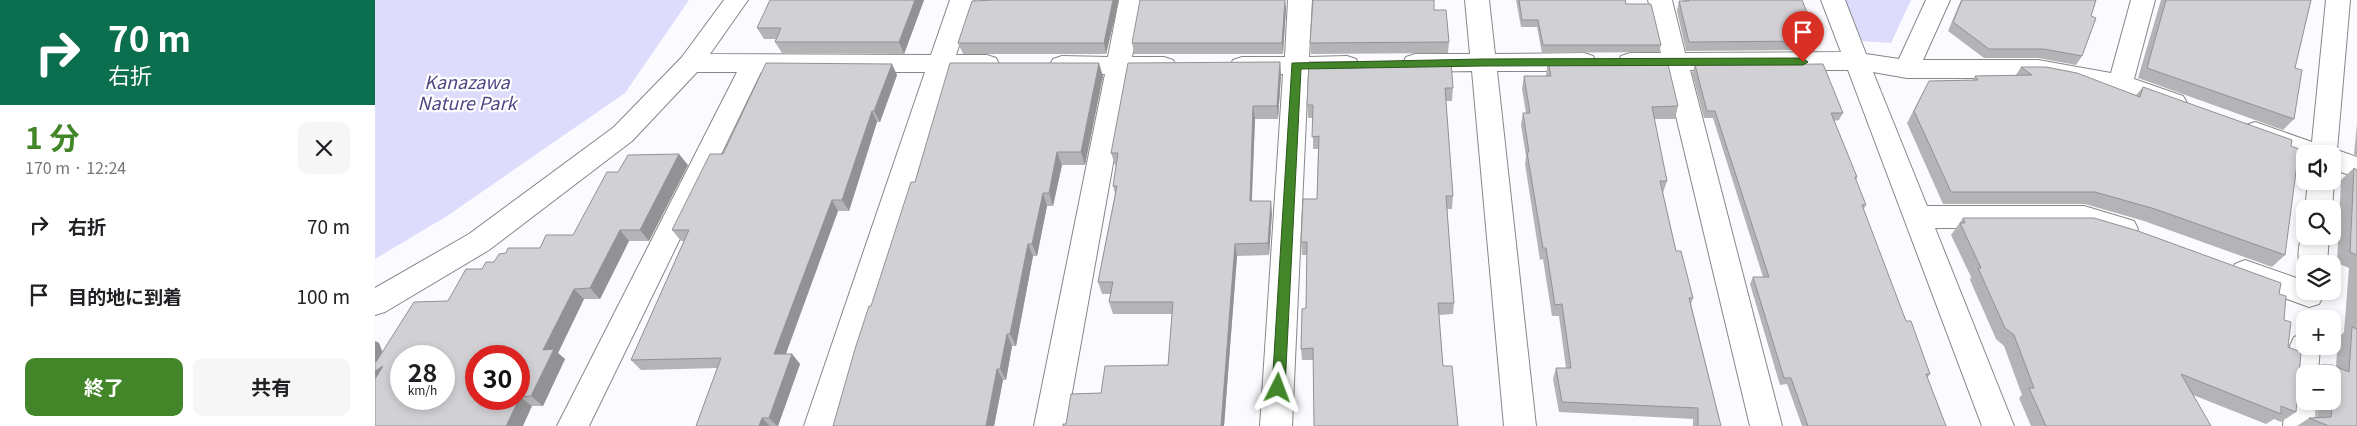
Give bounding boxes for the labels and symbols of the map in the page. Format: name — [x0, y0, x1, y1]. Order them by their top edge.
pin — [1782, 11, 1824, 62]
park label: Kanazawa Nature Park — [418, 68, 518, 115]
speed limit sign: 30 — [465, 345, 530, 410]
position arrow — [1251, 361, 1303, 413]

